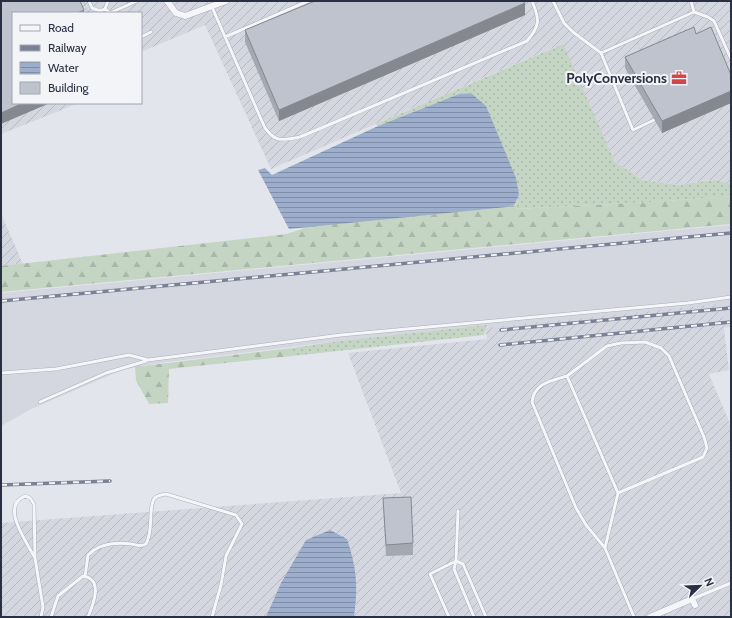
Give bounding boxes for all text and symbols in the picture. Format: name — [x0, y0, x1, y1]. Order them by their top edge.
legend — [12, 12, 142, 104]
text: Road — [48, 20, 74, 35]
text: Railway — [48, 40, 86, 55]
text: Water — [48, 60, 79, 75]
place label: PolyConversions — [566, 69, 667, 87]
office icon: PolyConversions — [670, 69, 688, 87]
text: Building — [48, 80, 90, 95]
north arrow — [680, 566, 720, 606]
text: N — [701, 576, 717, 588]

